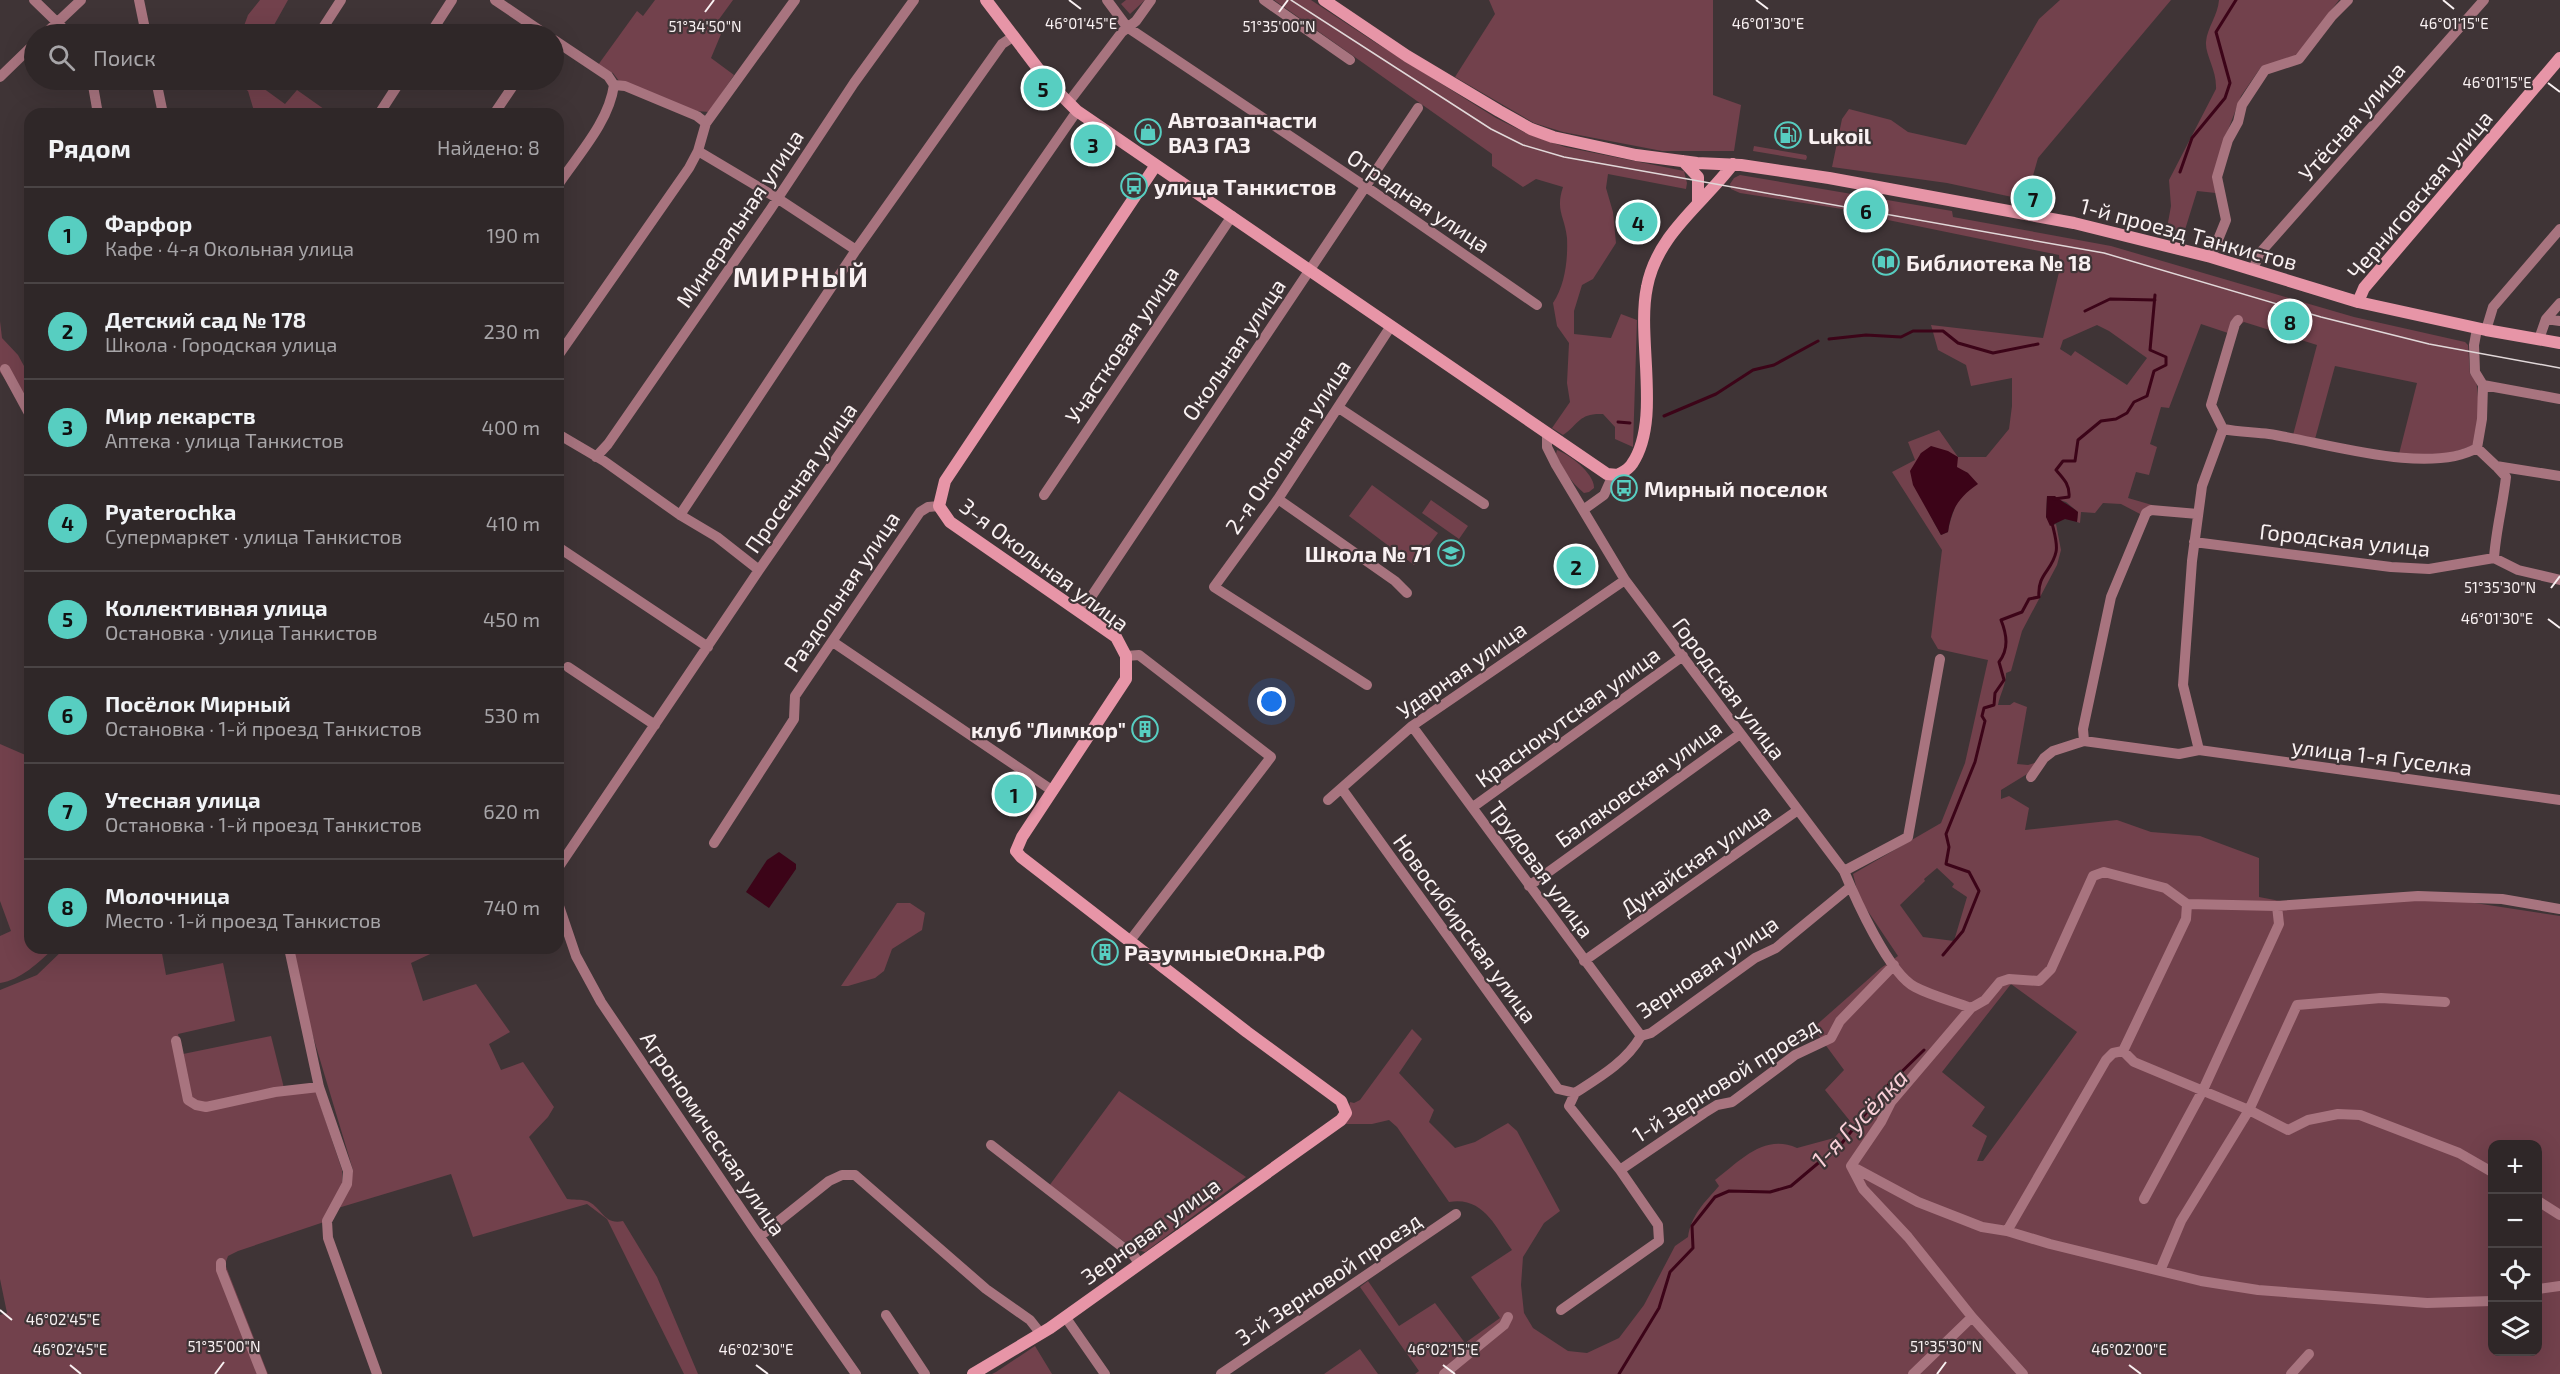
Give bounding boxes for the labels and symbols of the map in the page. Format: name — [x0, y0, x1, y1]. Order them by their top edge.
text: 46°01'45"E — [1045, 14, 1117, 32]
text: 46°01'30"E — [1732, 14, 1804, 32]
text: 46°01'15"E — [2419, 14, 2489, 32]
text: 51°34'50"N — [668, 17, 742, 35]
text: 51°35'00"N — [1243, 17, 1315, 35]
street label: Утёсная улица — [2292, 56, 2410, 186]
pin: 5 — [1024, 66, 1062, 110]
text: 46°01'15"E — [2462, 73, 2532, 91]
street label: Черниговская улица — [2341, 104, 2498, 284]
place label: Автозапчасти ВАЗ ГАЗ — [1168, 106, 1317, 157]
shop icon: Автозапчасти ВАЗ ГАЗ — [1133, 117, 1163, 147]
fuel station icon: Lukoil — [1773, 120, 1803, 150]
pin: 3 — [1074, 122, 1112, 166]
place label: Lukoil — [1808, 122, 1872, 148]
street label: Минеральная улица — [670, 124, 809, 312]
street label: Отрадная улица — [1342, 143, 1495, 258]
bus stop icon: улица Танкистов — [1119, 171, 1149, 201]
place label: улица Танкистов — [1154, 173, 1336, 199]
pin: 7 — [2014, 176, 2052, 220]
pin: 6 — [1846, 188, 1886, 232]
street label: 1-й проезд Танкистов — [2078, 192, 2300, 274]
pin: 4 — [1618, 200, 1658, 244]
library icon: Библиотека № 18 — [1871, 247, 1901, 277]
place label: Библиотека № 18 — [1906, 249, 2091, 275]
district label: МИРНЫЙ — [733, 259, 869, 293]
street label: Участковая улица — [1059, 260, 1184, 428]
street label: Окольная улица — [1176, 273, 1291, 426]
pin: 8 — [2270, 298, 2310, 344]
street label: 2-я Окольная улица — [1219, 354, 1356, 539]
street label: Просечная улица — [738, 397, 862, 558]
bus stop icon: Мирный поселок — [1609, 473, 1639, 503]
place label: Мирный поселок — [1644, 475, 1828, 501]
street label: 3-я Окольная улица — [955, 492, 1135, 637]
street label: Раздольная улица — [778, 506, 905, 677]
street label: Городская улица — [2258, 517, 2432, 562]
school or university icon: Школа № 71 — [1436, 538, 1466, 568]
place label: Школа № 71 — [1305, 540, 1432, 566]
pin: 2 — [1556, 544, 1596, 588]
text: 51°35'30"N — [2464, 578, 2536, 596]
text: 46°01'30"E — [2461, 609, 2533, 627]
street label: Городская улица — [1667, 612, 1792, 765]
street label: Ударная улица — [1391, 615, 1531, 724]
street label: Краснокутская улица — [1470, 640, 1665, 792]
your location — [1257, 687, 1286, 716]
building icon: клуб "Лимкор" — [1130, 714, 1160, 744]
street label: Балаковская улица — [1550, 714, 1727, 853]
place label: клуб "Лимкор" — [971, 716, 1126, 742]
street label: улица 1-я Гуселка — [2290, 732, 2474, 781]
pin: 1 — [994, 772, 1034, 816]
street label: Трудовая улица — [1483, 796, 1600, 943]
street label: Дунайская улица — [1615, 797, 1776, 921]
street label: Новосибирская улица — [1388, 828, 1543, 1028]
street label: Зерновая улица — [1631, 909, 1783, 1024]
building icon: РазумныеОкна.РФ — [1090, 937, 1120, 967]
place label: РазумныеОкна.РФ — [1124, 939, 1325, 965]
street label: 1-й Зерновой проезд — [1627, 1011, 1823, 1147]
street label: Агрономическая улица — [635, 1026, 792, 1241]
water label: 1-я Гусёлка — [1805, 1063, 1913, 1173]
street label: Зерновая улица — [1076, 1171, 1225, 1290]
street label: 3-й Зерновой проезд — [1230, 1206, 1426, 1350]
text: 46°02'45"E — [26, 1310, 100, 1328]
text: 51°35'00"N — [188, 1337, 260, 1355]
text: 51°35'30"N — [1910, 1337, 1982, 1355]
text: 46°02'45"E — [33, 1340, 107, 1358]
text: 46°02'30"E — [719, 1340, 793, 1358]
text: 46°02'15"E — [1407, 1340, 1479, 1358]
text: 46°02'00"E — [2091, 1340, 2167, 1358]

